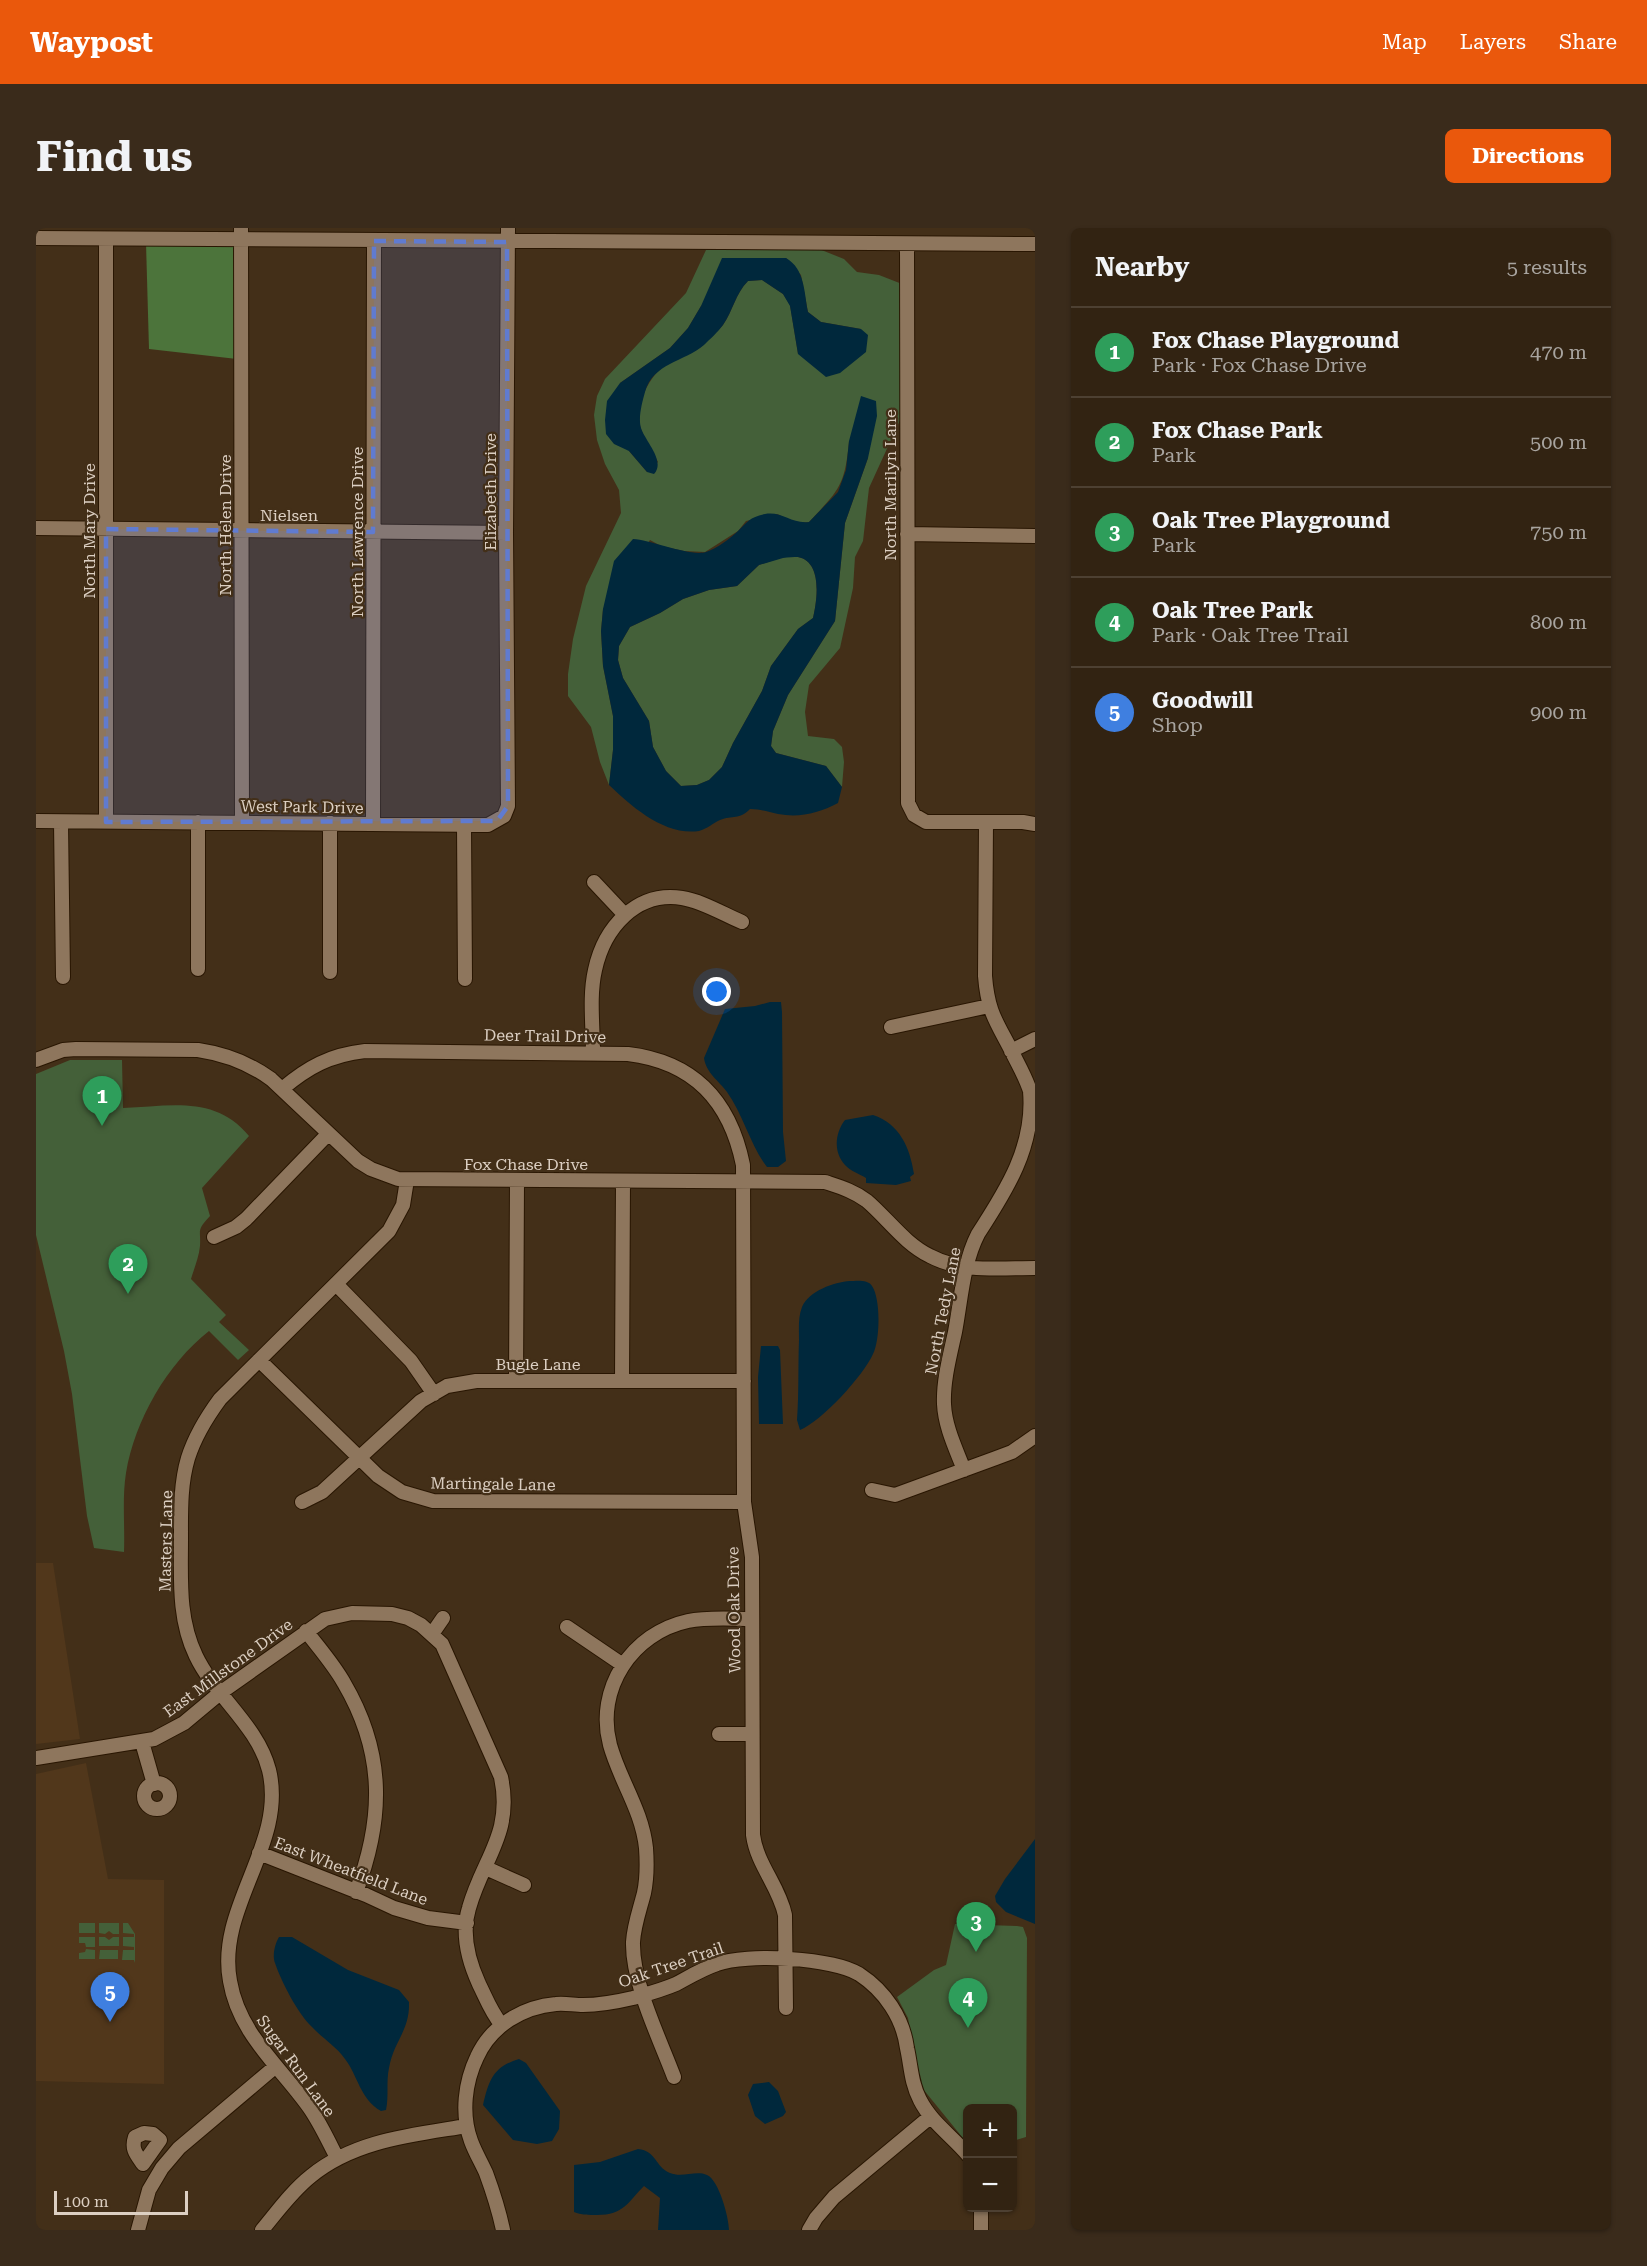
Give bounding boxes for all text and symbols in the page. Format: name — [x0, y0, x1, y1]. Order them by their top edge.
text: Waypost — [30, 26, 153, 59]
text: Map — [1382, 30, 1427, 54]
text: Layers — [1460, 30, 1526, 54]
text: Share — [1559, 30, 1617, 54]
button: Directions — [1445, 129, 1611, 183]
text: Find us — [36, 132, 193, 181]
text: Nearby — [1095, 252, 1189, 282]
text: 5 results — [1507, 255, 1587, 279]
text: Fox Chase Playground — [1152, 328, 1399, 353]
text: 1 — [1109, 340, 1120, 364]
text: 470 m — [1530, 340, 1587, 364]
text: Park · Fox Chase Drive — [1152, 353, 1367, 377]
street label: North Marilyn Lane — [881, 409, 900, 561]
text: Fox Chase Park — [1152, 418, 1323, 443]
text: 2 — [1109, 430, 1120, 454]
text: 500 m — [1530, 430, 1587, 454]
street label: Elizabeth Drive — [481, 433, 500, 551]
text: Park — [1152, 443, 1196, 467]
street label: North Lawrence Drive — [348, 447, 367, 617]
street label: North Helen Drive — [216, 454, 235, 596]
street label: North Mary Drive — [80, 463, 99, 599]
street label: Nielsen — [260, 506, 318, 525]
text: Oak Tree Playground — [1152, 508, 1390, 533]
text: 3 — [1109, 520, 1120, 544]
text: 750 m — [1530, 520, 1587, 544]
text: Park — [1152, 533, 1196, 557]
text: Oak Tree Park — [1152, 598, 1313, 623]
text: 4 — [1109, 610, 1120, 634]
text: 800 m — [1530, 610, 1587, 634]
text: Park · Oak Tree Trail — [1152, 623, 1349, 647]
text: Goodwill — [1152, 688, 1253, 713]
text: 5 — [1109, 700, 1120, 724]
text: 900 m — [1530, 700, 1587, 724]
text: Shop — [1152, 713, 1203, 737]
street label: West Park Drive — [240, 796, 364, 818]
your location — [702, 977, 731, 1006]
street label: Deer Trail Drive — [484, 1025, 606, 1047]
pin: 1 — [82, 1076, 122, 1126]
street label: Fox Chase Drive — [464, 1155, 588, 1174]
pin: 2 — [108, 1244, 148, 1294]
street label: North Tedy Lane — [921, 1245, 965, 1377]
street label: Bugle Lane — [495, 1355, 581, 1374]
street label: Martingale Lane — [430, 1473, 556, 1495]
street label: Masters Lane — [156, 1490, 176, 1592]
street label: Wood Oak Drive — [723, 1546, 745, 1674]
street label: East Millstone Drive — [160, 1615, 296, 1721]
street label: East Wheatfield Lane — [271, 1833, 431, 1909]
pin: 3 — [956, 1902, 996, 1952]
street label: Oak Tree Trail — [616, 1938, 726, 1992]
pin: 5 — [90, 1972, 130, 2022]
pin: 4 — [948, 1978, 988, 2028]
street label: Sugar Run Lane — [253, 2011, 339, 2121]
map controls — [963, 2104, 1017, 2212]
button: + — [963, 2104, 1017, 2158]
button: − — [963, 2158, 1017, 2212]
scale bar — [54, 2188, 188, 2216]
text: 100 m — [63, 2192, 109, 2211]

